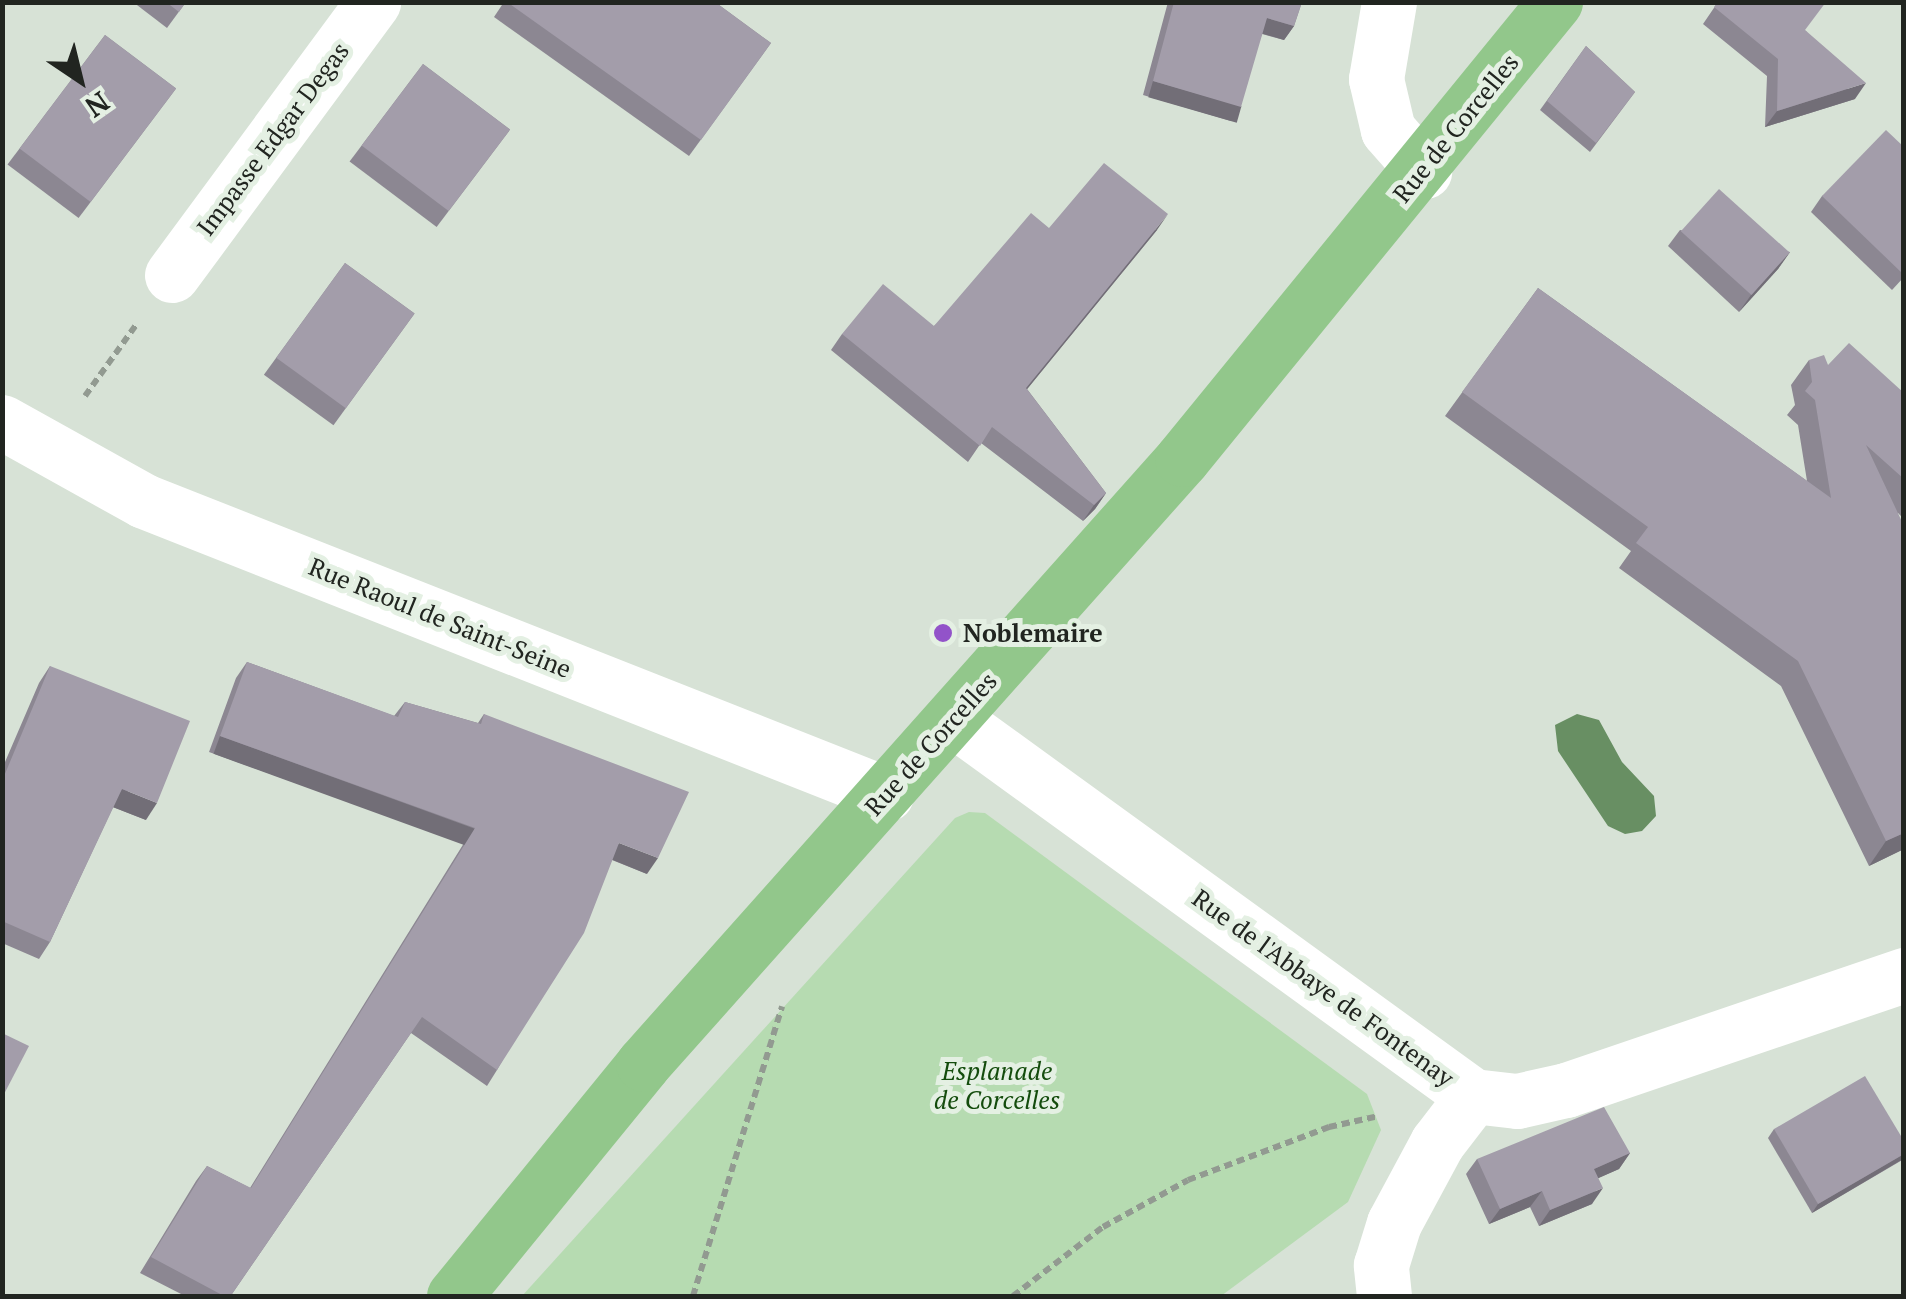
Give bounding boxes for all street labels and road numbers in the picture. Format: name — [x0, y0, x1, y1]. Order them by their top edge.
street label: Impasse Edgar Degas — [191, 36, 355, 242]
street label: Rue de Corcelles — [1387, 48, 1525, 208]
street label: Rue Raoul de Saint-Seine — [305, 552, 575, 684]
street label: Rue de Corcelles — [859, 666, 1003, 822]
street label: Rue de l'Abbaye de Fontenay — [1186, 883, 1460, 1093]

